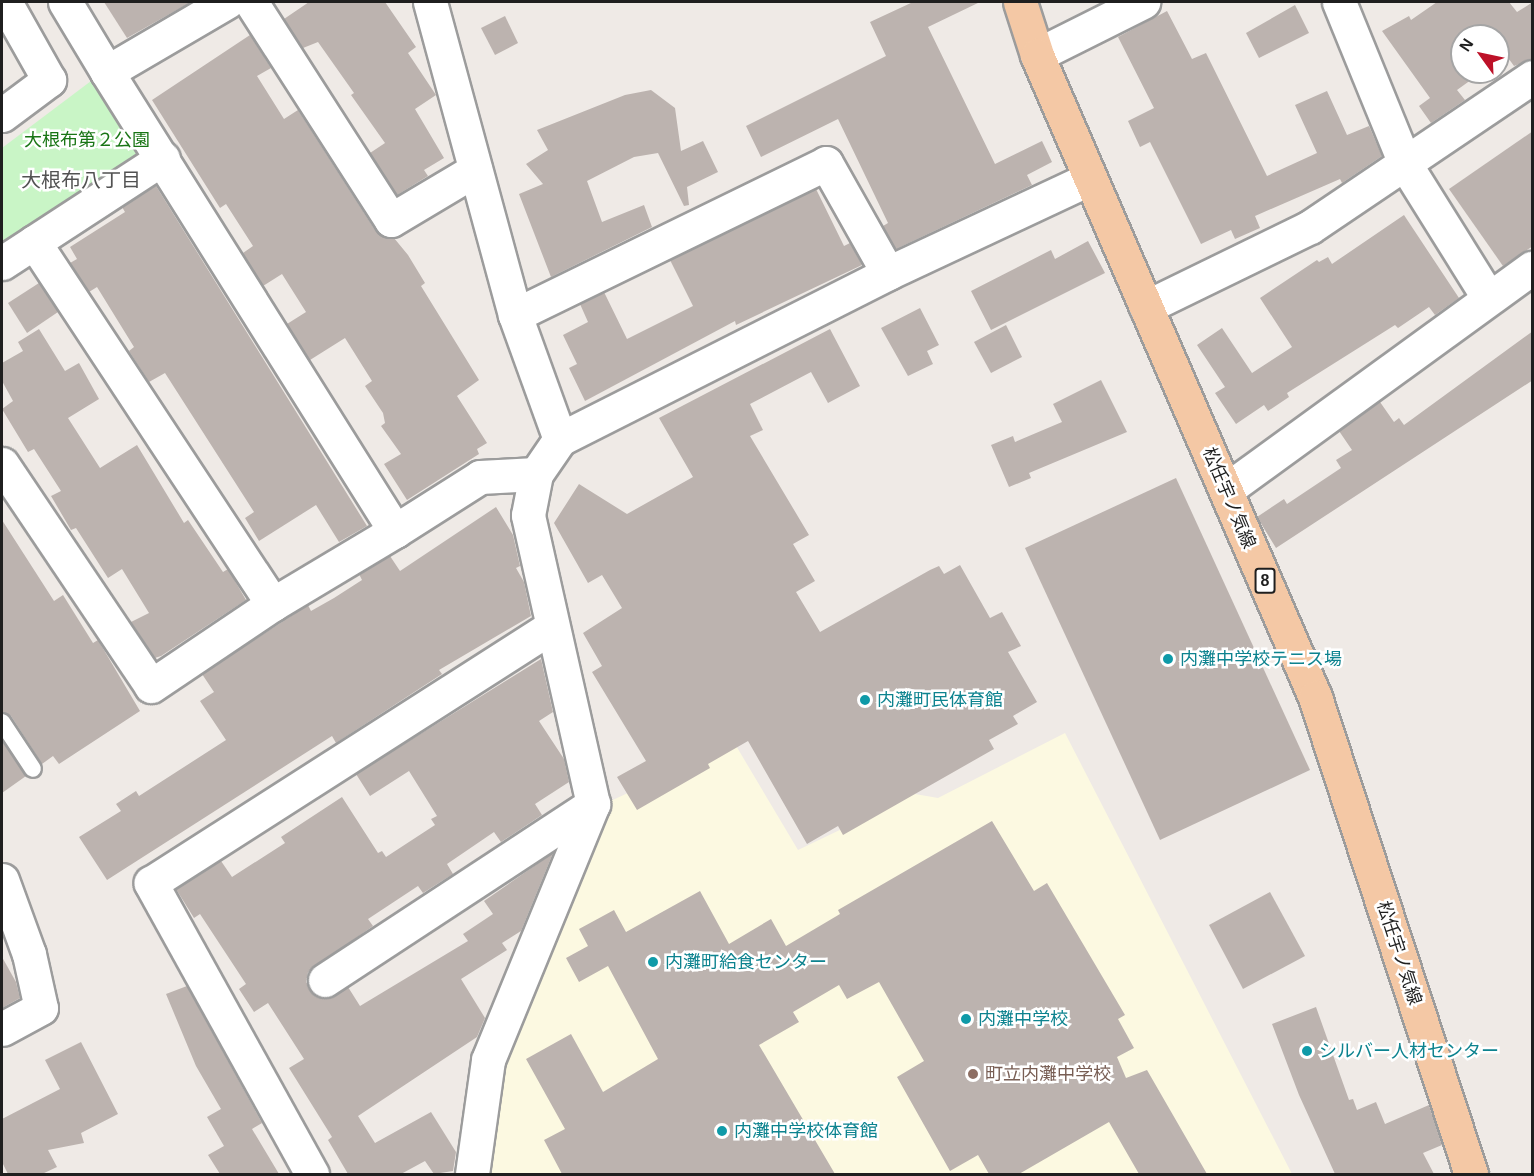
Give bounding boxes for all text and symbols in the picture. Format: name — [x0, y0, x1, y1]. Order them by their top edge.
north arrow — [1450, 24, 1510, 84]
text: N — [1456, 36, 1476, 54]
park label: 大根布第２公園 — [24, 129, 150, 151]
district label: 大根布八丁目 — [21, 168, 141, 192]
street label: 松任宇ノ気線 — [1198, 444, 1260, 552]
road number: 8 — [1254, 568, 1276, 594]
place label: 内灘中学校テニス場 — [1180, 648, 1342, 670]
marker: 内灘中学校テニス場 — [1161, 652, 1175, 666]
place label: 内灘町民体育館 — [877, 689, 1003, 711]
marker: 内灘町民体育館 — [858, 693, 872, 707]
street label: 松任宇ノ気線 — [1372, 898, 1426, 1008]
place label: 内灘町給食センター — [665, 951, 827, 973]
marker: 内灘町給食センター — [646, 955, 660, 969]
place label: 内灘中学校 — [978, 1008, 1068, 1030]
marker: 内灘中学校 — [959, 1012, 973, 1026]
place label: シルバー人材センター — [1319, 1040, 1499, 1062]
marker: シルバー人材センター — [1300, 1044, 1314, 1058]
place label: 町立内灘中学校 — [985, 1063, 1111, 1085]
marker: 町立内灘中学校 — [966, 1067, 980, 1081]
place label: 内灘中学校体育館 — [734, 1120, 878, 1142]
marker: 内灘中学校体育館 — [715, 1124, 729, 1138]

